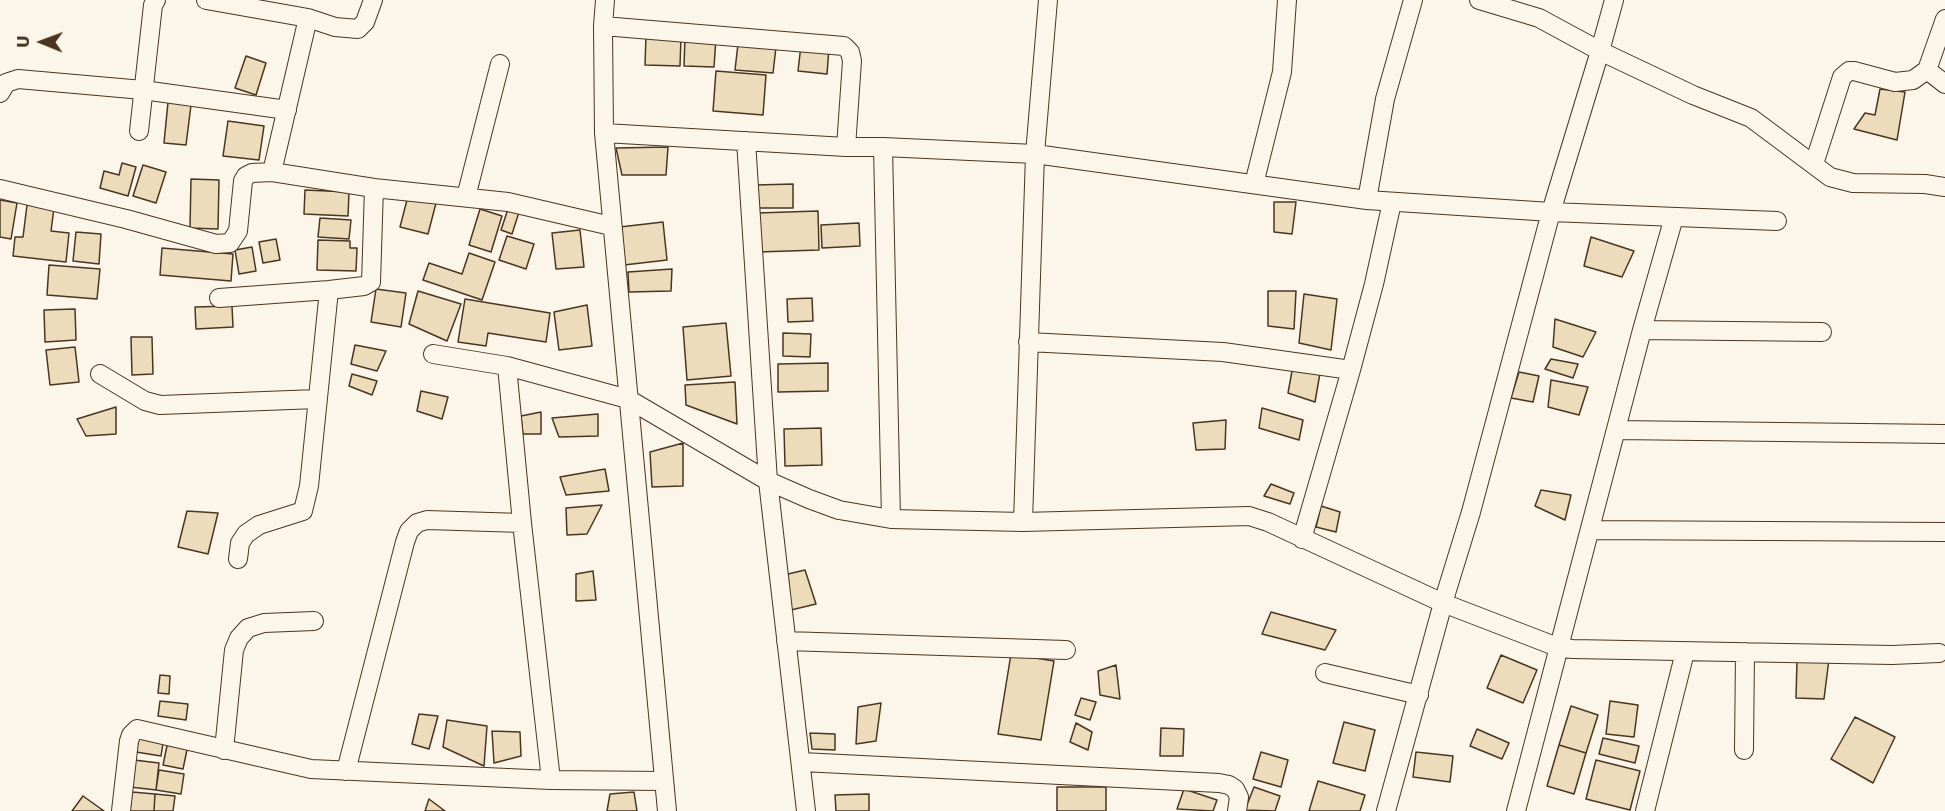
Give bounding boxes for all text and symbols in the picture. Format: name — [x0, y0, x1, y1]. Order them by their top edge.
north arrow — [12, 12, 72, 72]
text: U — [14, 35, 33, 48]

